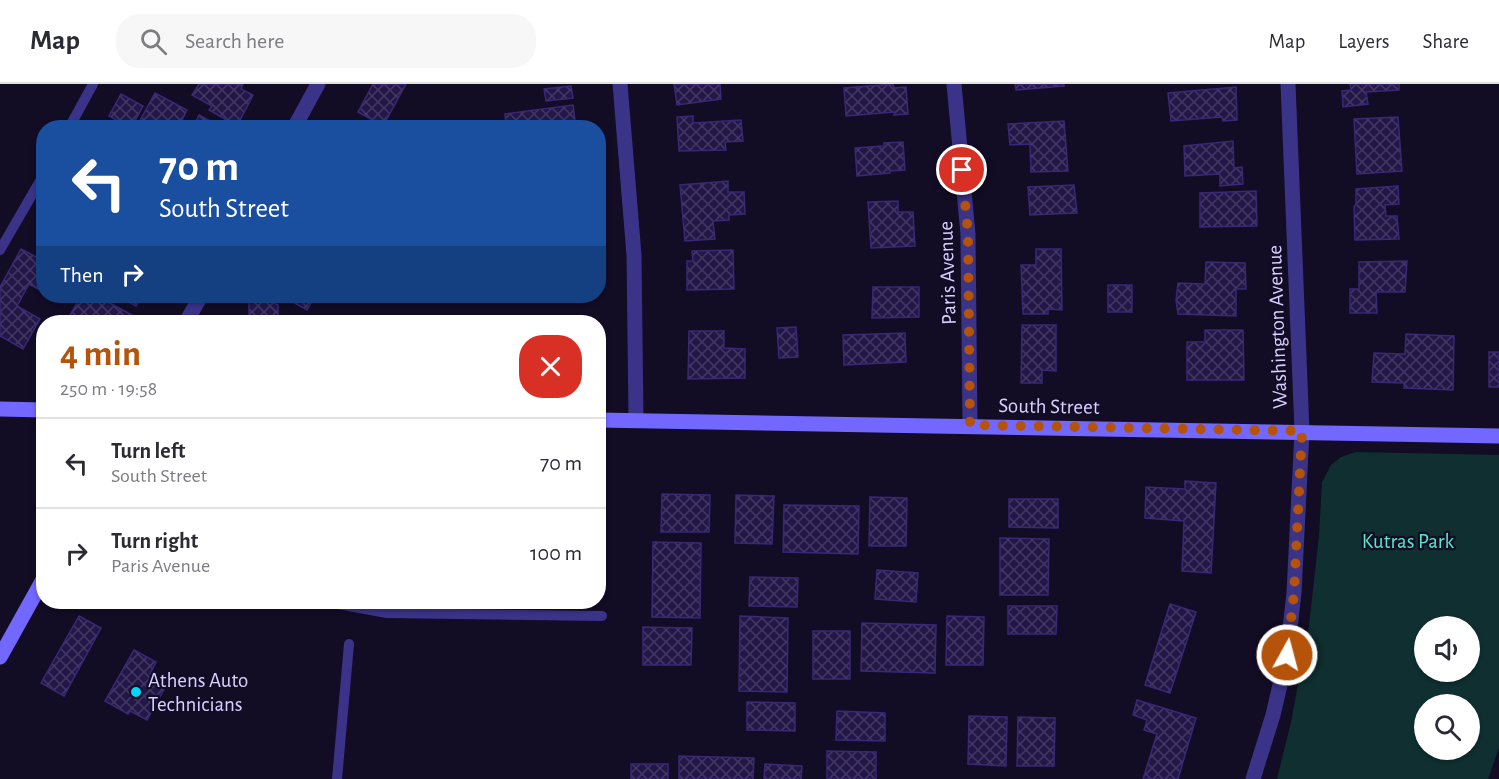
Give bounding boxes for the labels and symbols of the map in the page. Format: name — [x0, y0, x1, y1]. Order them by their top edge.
pin — [936, 144, 987, 195]
street label: Paris Avenue — [935, 221, 960, 325]
street label: Washington Avenue — [1264, 245, 1291, 409]
street label: South Street — [998, 395, 1100, 418]
park label: Kutras Park — [1362, 531, 1455, 552]
position arrow — [1255, 623, 1319, 687]
place label: Athens Auto Technicians — [148, 670, 248, 715]
marker: Athens Auto Technicians — [129, 685, 143, 699]

